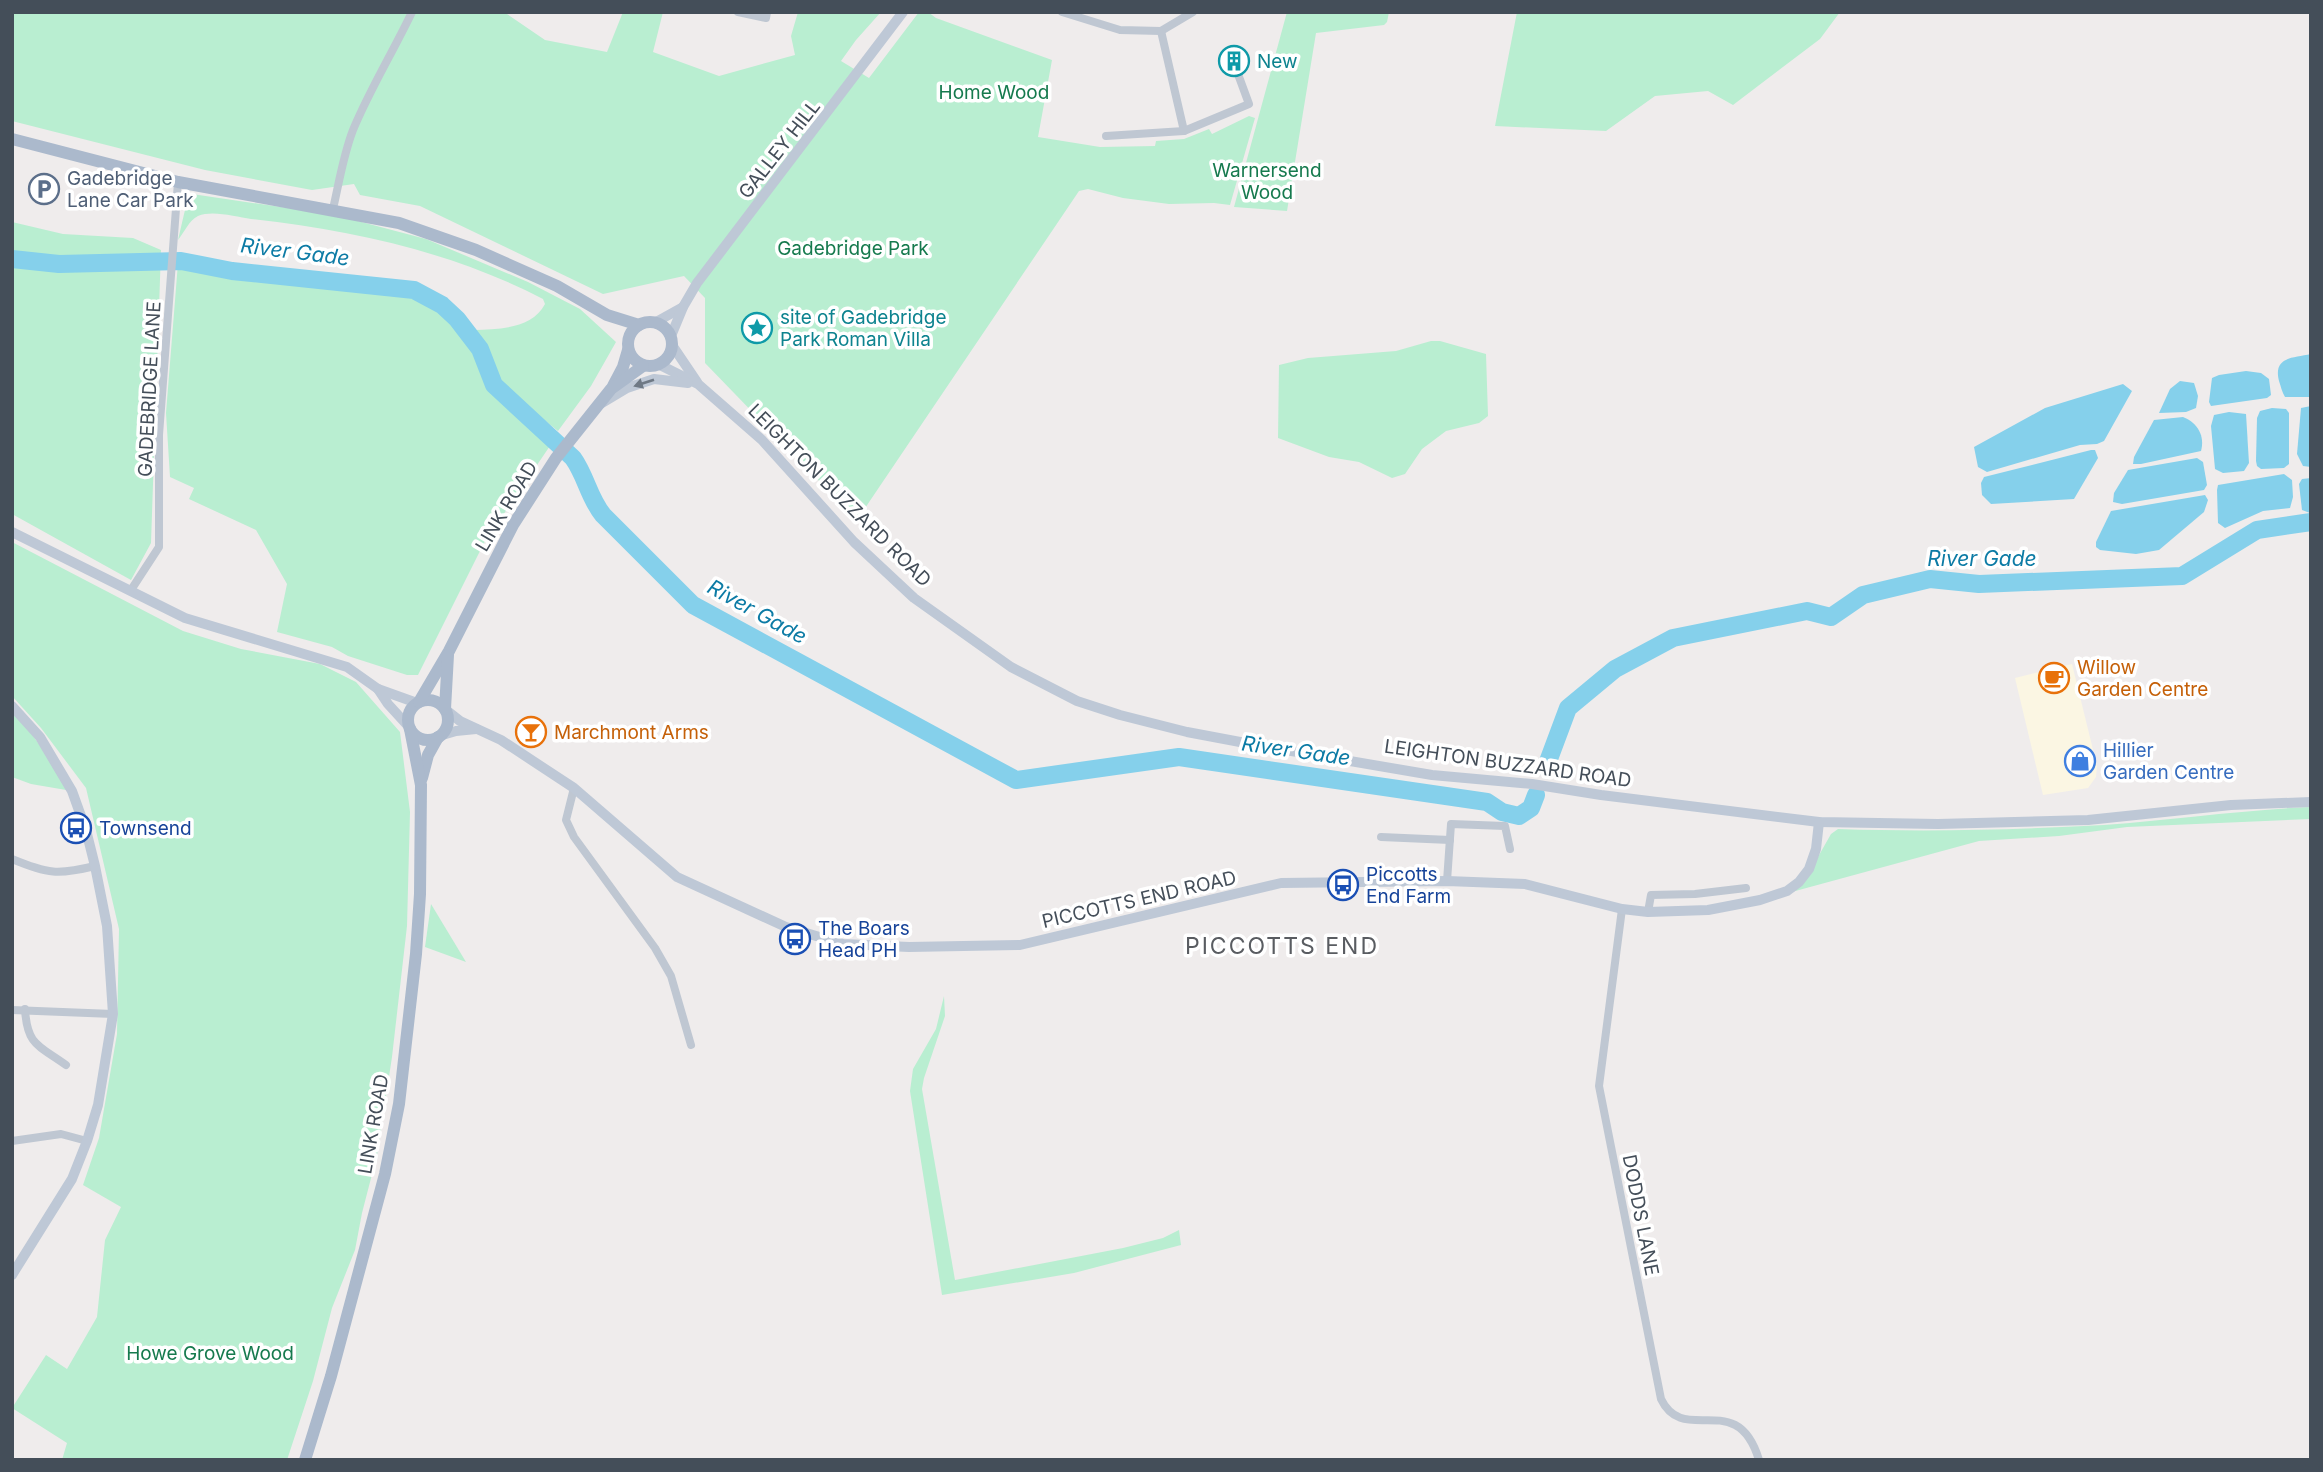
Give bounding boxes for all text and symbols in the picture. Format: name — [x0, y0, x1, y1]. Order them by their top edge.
building icon: New — [1217, 44, 1251, 78]
place label: New — [1257, 50, 1298, 73]
park label: Home Wood — [939, 81, 1049, 104]
street label: GALLEY HILL — [734, 95, 825, 203]
park label: Warnersend Wood — [1212, 159, 1322, 204]
place label: Gadebridge Lane Car Park — [67, 167, 194, 212]
parking icon: Gadebridge Lane Car Park — [27, 172, 61, 206]
water label: River Gade — [239, 232, 351, 271]
park label: Gadebridge Park — [777, 237, 929, 260]
street label: GADEBRIDGE LANE — [133, 301, 166, 478]
place label: site of Gadebridge Park Roman Villa — [780, 306, 946, 351]
place icon: site of Gadebridge Park Roman Villa — [740, 311, 774, 345]
one-way arrow — [634, 378, 655, 388]
street label: LEIGHTON BUZZARD ROAD — [743, 399, 936, 592]
street label: LINK ROAD — [471, 457, 542, 556]
water label: River Gade — [1927, 546, 2037, 571]
water label: River Gade — [703, 574, 811, 649]
place label: Willow Garden Centre — [2077, 656, 2208, 701]
cafe icon: Willow Garden Centre — [2037, 661, 2071, 695]
bar icon: Marchmont Arms — [514, 715, 548, 749]
place label: Marchmont Arms — [554, 721, 709, 744]
water label: River Gade — [1240, 731, 1352, 770]
street label: LEIGHTON BUZZARD ROAD — [1383, 735, 1633, 792]
place label: Hillier Garden Centre — [2103, 739, 2234, 784]
shop icon: Hillier Garden Centre — [2063, 744, 2097, 778]
bus stop icon: Townsend — [59, 811, 93, 845]
place label: Townsend — [99, 817, 192, 840]
place label: Piccotts End Farm — [1366, 863, 1451, 908]
street label: PICCOTTS END ROAD — [1040, 866, 1239, 933]
bus stop icon: Piccotts End Farm — [1326, 868, 1360, 902]
place label: The Boars Head PH — [818, 917, 910, 962]
bus stop icon: The Boars Head PH — [778, 922, 812, 956]
district label: PICCOTTS END — [1185, 932, 1379, 960]
street label: LINK ROAD — [353, 1072, 394, 1176]
street label: DODDS LANE — [1618, 1153, 1664, 1278]
park label: Howe Grove Wood — [126, 1342, 294, 1365]

